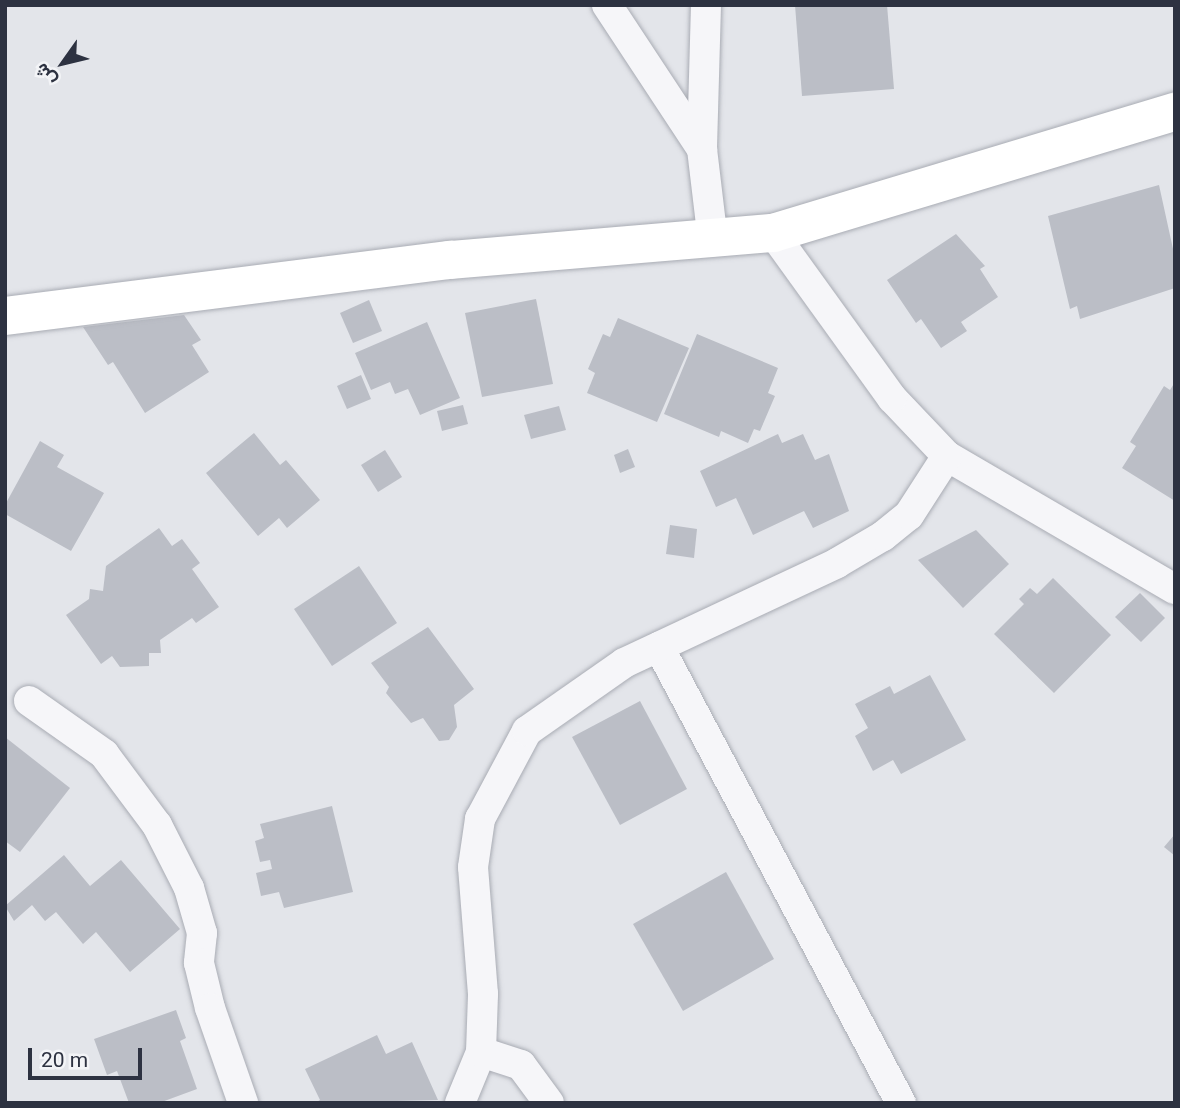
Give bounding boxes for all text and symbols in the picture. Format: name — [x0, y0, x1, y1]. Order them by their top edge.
north arrow — [28, 28, 98, 98]
text: ش — [29, 59, 61, 91]
scale bar — [32, 1034, 145, 1078]
text: 20 m — [41, 1048, 88, 1072]

